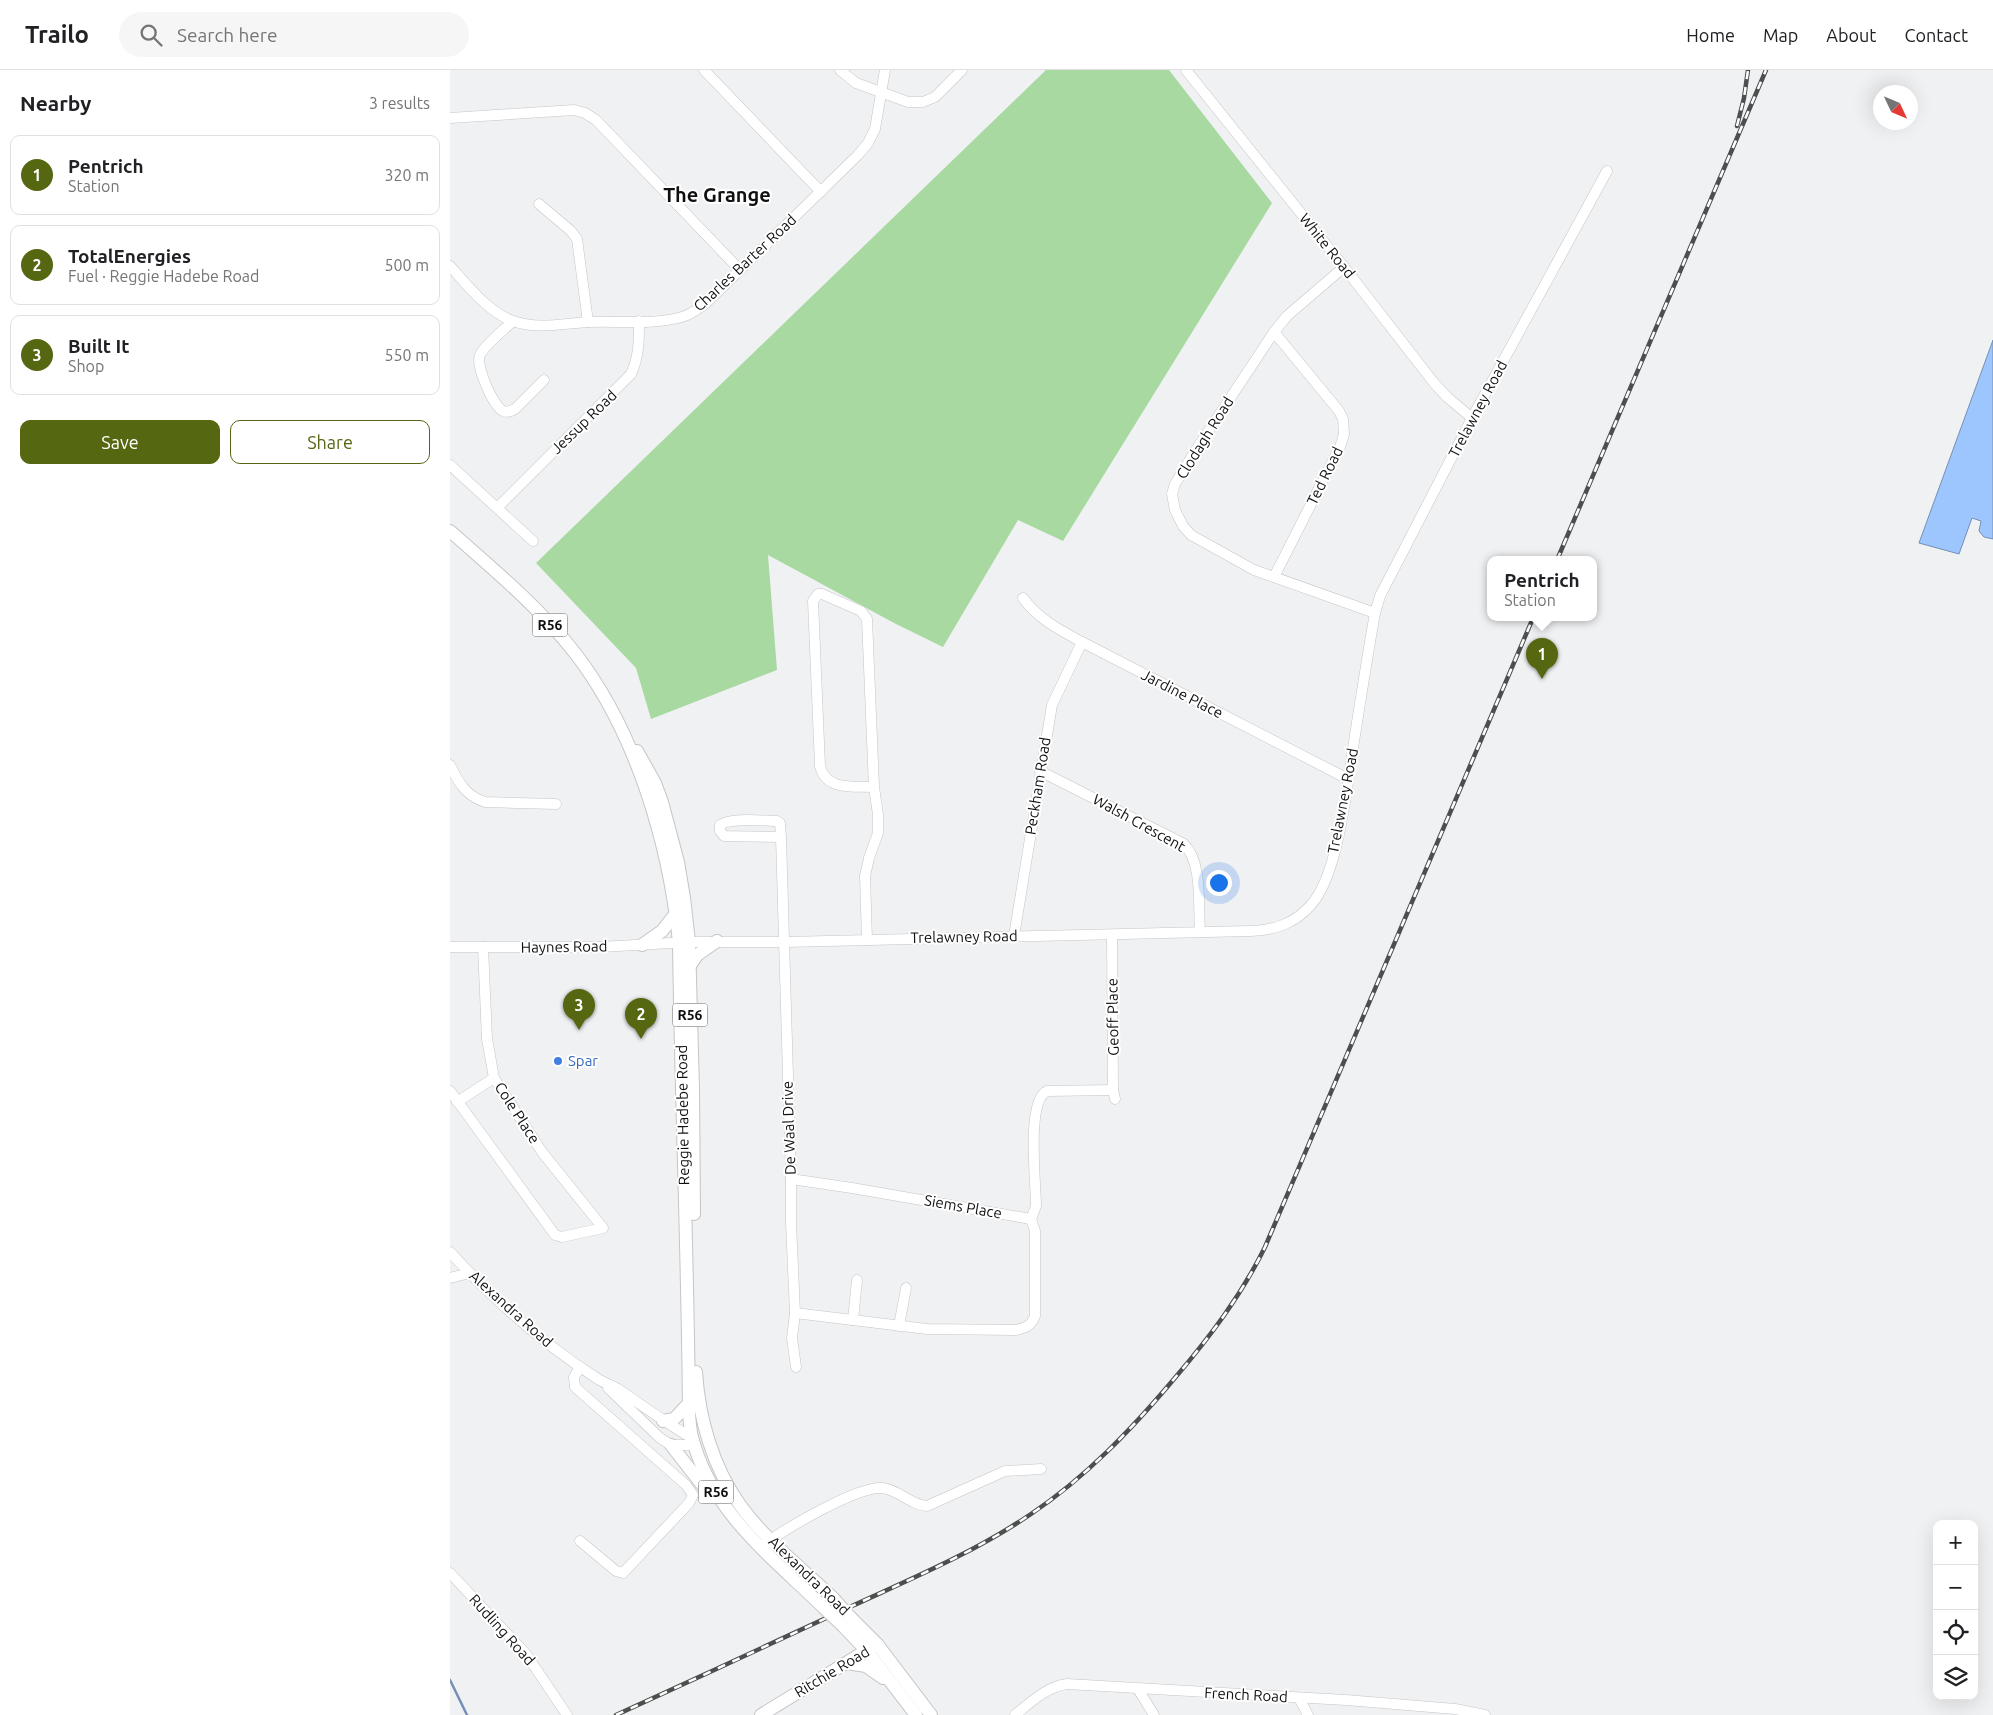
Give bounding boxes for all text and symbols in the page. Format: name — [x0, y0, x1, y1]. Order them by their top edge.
search box — [119, 12, 469, 57]
text: Trailo — [25, 21, 89, 48]
icon: search — [137, 21, 165, 49]
text: Search here — [177, 24, 278, 46]
text: Home — [1686, 25, 1735, 45]
text: Map — [1763, 25, 1798, 45]
text: About — [1826, 25, 1876, 45]
text: Contact — [1904, 25, 1968, 45]
north arrow — [1873, 85, 1918, 130]
text: Nearby — [20, 91, 91, 115]
text: 3 results — [369, 94, 430, 112]
text: Pentrich — [68, 155, 144, 177]
text: 1 — [32, 166, 42, 184]
text: 320 m — [384, 166, 429, 184]
text: Station — [68, 177, 120, 195]
district label: The Grange — [663, 183, 771, 206]
street label: White Road — [1296, 210, 1359, 281]
street label: Charles Barter Road — [690, 211, 799, 315]
text: TotalEnergies — [68, 245, 191, 267]
text: 2 — [32, 256, 42, 274]
text: 500 m — [384, 256, 429, 274]
text: Fuel · Reggie Hadebe Road — [68, 267, 259, 285]
text: Built It — [68, 335, 129, 357]
text: 3 — [32, 346, 42, 364]
text: 550 m — [384, 346, 429, 364]
text: Shop — [68, 357, 104, 375]
street label: Trelawney Road — [1445, 357, 1510, 460]
street label: Jessup Road — [548, 386, 620, 457]
street label: Clodagh Road — [1173, 394, 1237, 482]
button: Save — [20, 420, 220, 464]
button: Share — [230, 420, 430, 464]
street label: Ted Road — [1303, 444, 1346, 508]
popup — [1487, 556, 1597, 621]
text: Pentrich — [1504, 569, 1580, 591]
text: Station — [1504, 591, 1556, 609]
road number: R56 — [532, 614, 568, 636]
pin: 1 — [1526, 638, 1558, 679]
street label: Jardine Place — [1139, 666, 1226, 721]
street label: Peckham Road — [1021, 736, 1054, 836]
street label: Trelawney Road — [1324, 747, 1361, 855]
street label: Walsh Crescent — [1090, 790, 1189, 855]
your location — [1206, 870, 1232, 896]
street label: Trelawney Road — [910, 927, 1018, 946]
street label: Haynes Road — [520, 937, 608, 956]
street label: Geoff Place — [1103, 978, 1122, 1056]
pin: 3 — [563, 989, 595, 1030]
pin: 2 — [625, 998, 657, 1039]
road number: R56 — [672, 1004, 708, 1026]
street label: Reggie Hadebe Road — [673, 1045, 692, 1185]
place label: Spar — [568, 1052, 598, 1069]
marker: Spar — [552, 1055, 564, 1067]
street label: Cole Place — [491, 1079, 543, 1146]
street label: De Waal Drive — [778, 1081, 799, 1175]
street label: Siems Place — [923, 1191, 1003, 1222]
street label: Alexandra Road — [466, 1267, 556, 1350]
road number: R56 — [698, 1480, 734, 1504]
map controls — [1933, 1520, 1978, 1700]
button: + — [1933, 1520, 1978, 1565]
street label: Alexandra Road — [765, 1533, 853, 1619]
button: − — [1933, 1565, 1978, 1610]
street label: Rudling Road — [466, 1591, 539, 1669]
button: locate — [1933, 1610, 1978, 1655]
street label: Ritchie Road — [791, 1643, 872, 1701]
button: layers — [1933, 1655, 1978, 1700]
street label: French Road — [1204, 1684, 1288, 1705]

